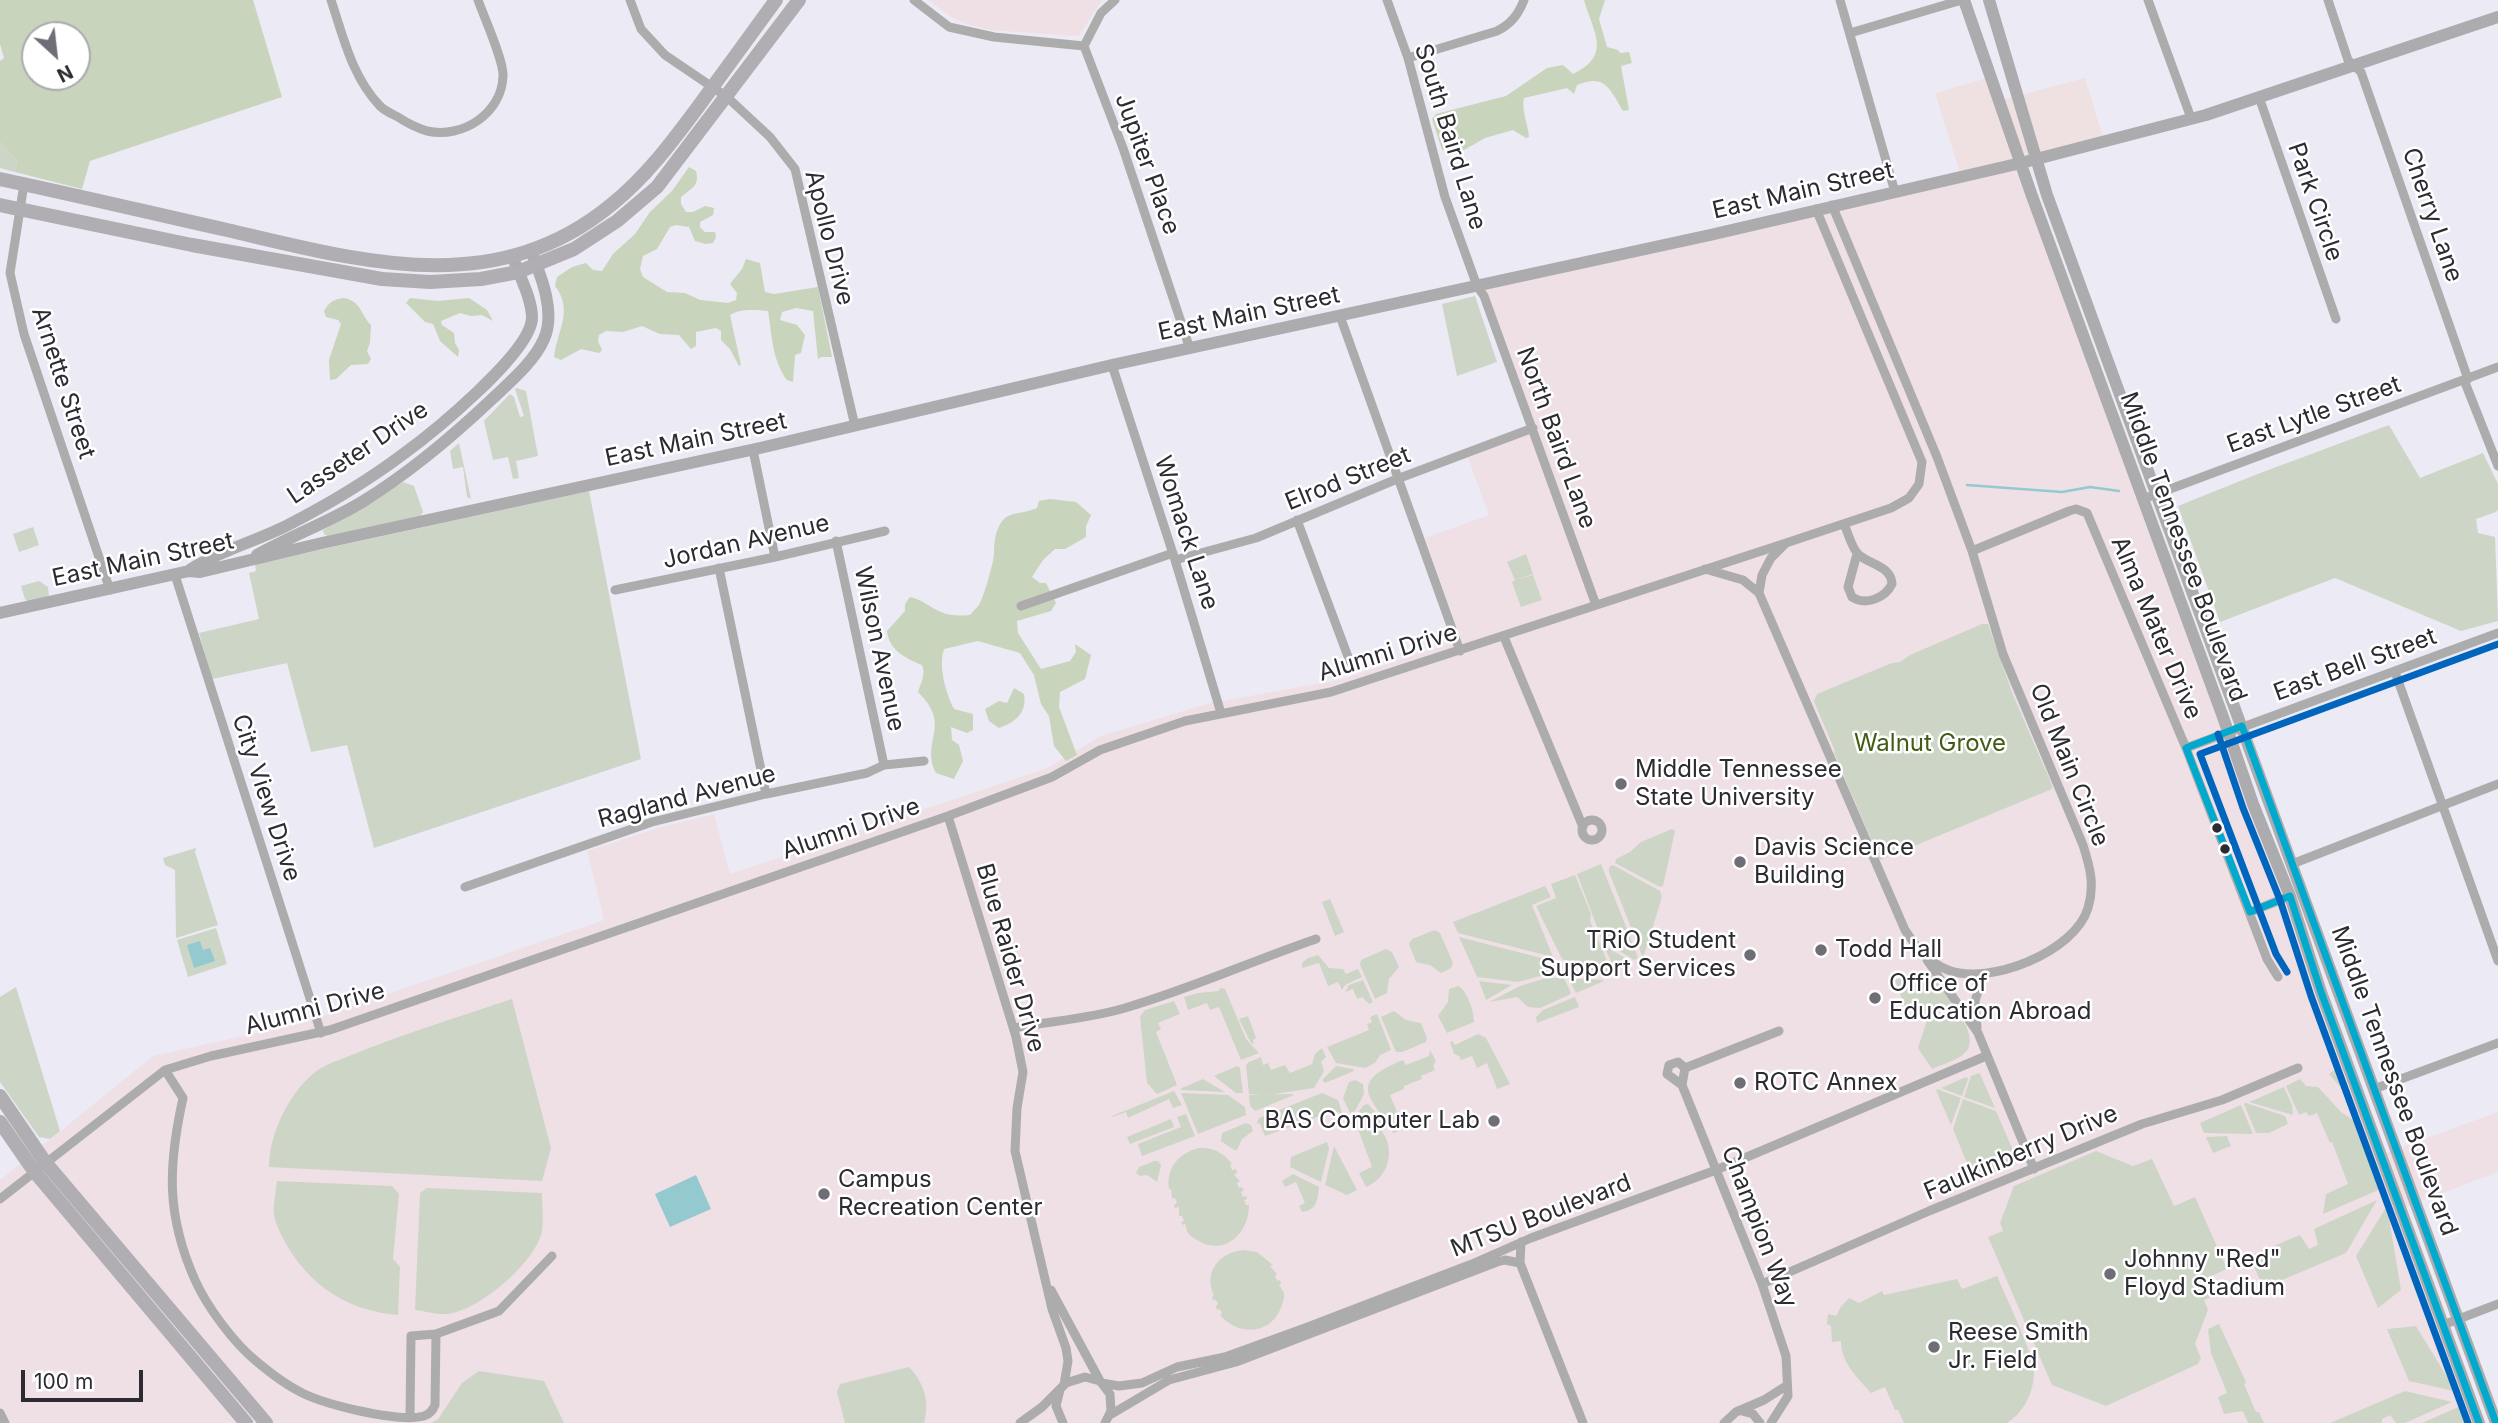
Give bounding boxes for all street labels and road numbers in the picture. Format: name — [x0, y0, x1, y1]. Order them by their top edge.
street label: South Baird Lane — [1408, 40, 1492, 234]
street label: Jupiter Place — [1108, 89, 1186, 239]
street label: Park Circle — [2281, 139, 2349, 265]
street label: Cherry Lane — [2396, 144, 2468, 286]
street label: East Main Street — [1710, 156, 1896, 226]
street label: Apollo Drive — [798, 168, 860, 308]
street label: East Main Street — [1156, 281, 1342, 347]
street label: Arnette Street — [25, 304, 101, 462]
street label: North Baird Lane — [1510, 343, 1602, 533]
street label: East Lytle Street — [2223, 370, 2405, 460]
street label: Middle Tennessee Boulevard — [2114, 388, 2252, 706]
street label: Lasseter Drive — [282, 395, 434, 511]
street label: East Main Street — [603, 407, 789, 473]
street label: Elrod Street — [1281, 441, 1415, 517]
street label: Womack Lane — [1148, 452, 1224, 614]
street label: Jordan Avenue — [660, 509, 832, 575]
street label: East Main Street — [50, 527, 236, 593]
street label: Alma Mater Drive — [2105, 532, 2207, 724]
street label: Wilson Avenue — [847, 564, 911, 734]
street label: Alumni Drive — [1315, 618, 1461, 688]
street label: East Bell Street — [2270, 622, 2440, 708]
street label: Old Main Circle — [2023, 679, 2115, 851]
street label: City View Drive — [225, 711, 307, 885]
street label: Ragland Avenue — [595, 759, 779, 835]
street label: Alumni Drive — [778, 792, 924, 866]
street label: Blue Raider Drive — [969, 860, 1051, 1056]
street label: Middle Tennessee Boulevard — [2325, 922, 2463, 1240]
street label: Alumni Drive — [242, 976, 388, 1042]
street label: Faulkinberry Drive — [1920, 1099, 2122, 1207]
street label: Champion Way — [1715, 1142, 1803, 1312]
street label: MTSU Boulevard — [1447, 1168, 1635, 1264]

